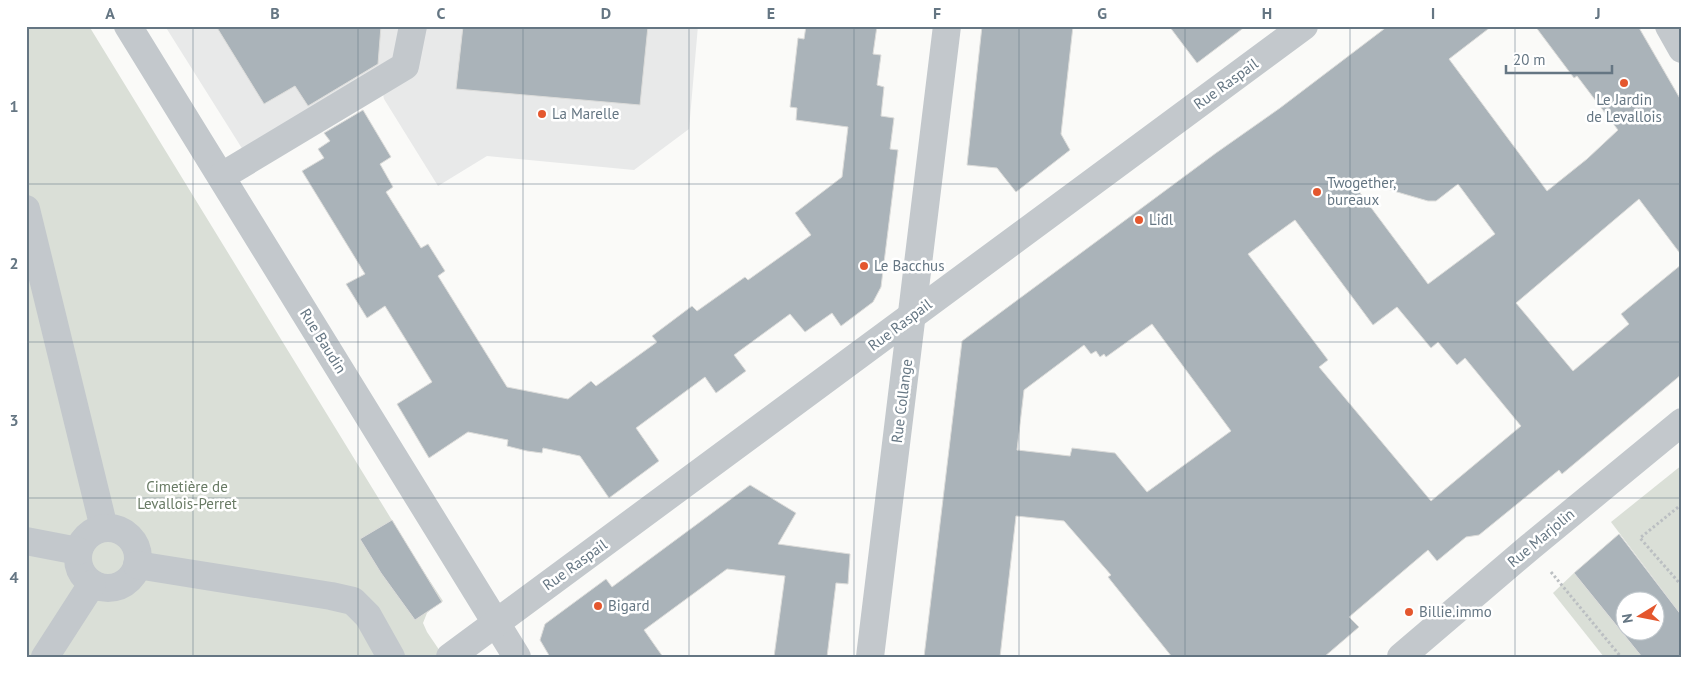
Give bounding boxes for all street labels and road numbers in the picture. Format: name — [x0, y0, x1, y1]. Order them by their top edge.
street label: Rue Raspail — [1190, 54, 1262, 113]
street label: Rue Raspail — [864, 294, 936, 355]
street label: Rue Baudin — [296, 305, 351, 377]
street label: Rue Collange — [887, 358, 916, 444]
street label: Rue Marjolin — [1503, 504, 1578, 571]
street label: Rue Raspail — [539, 535, 611, 594]

